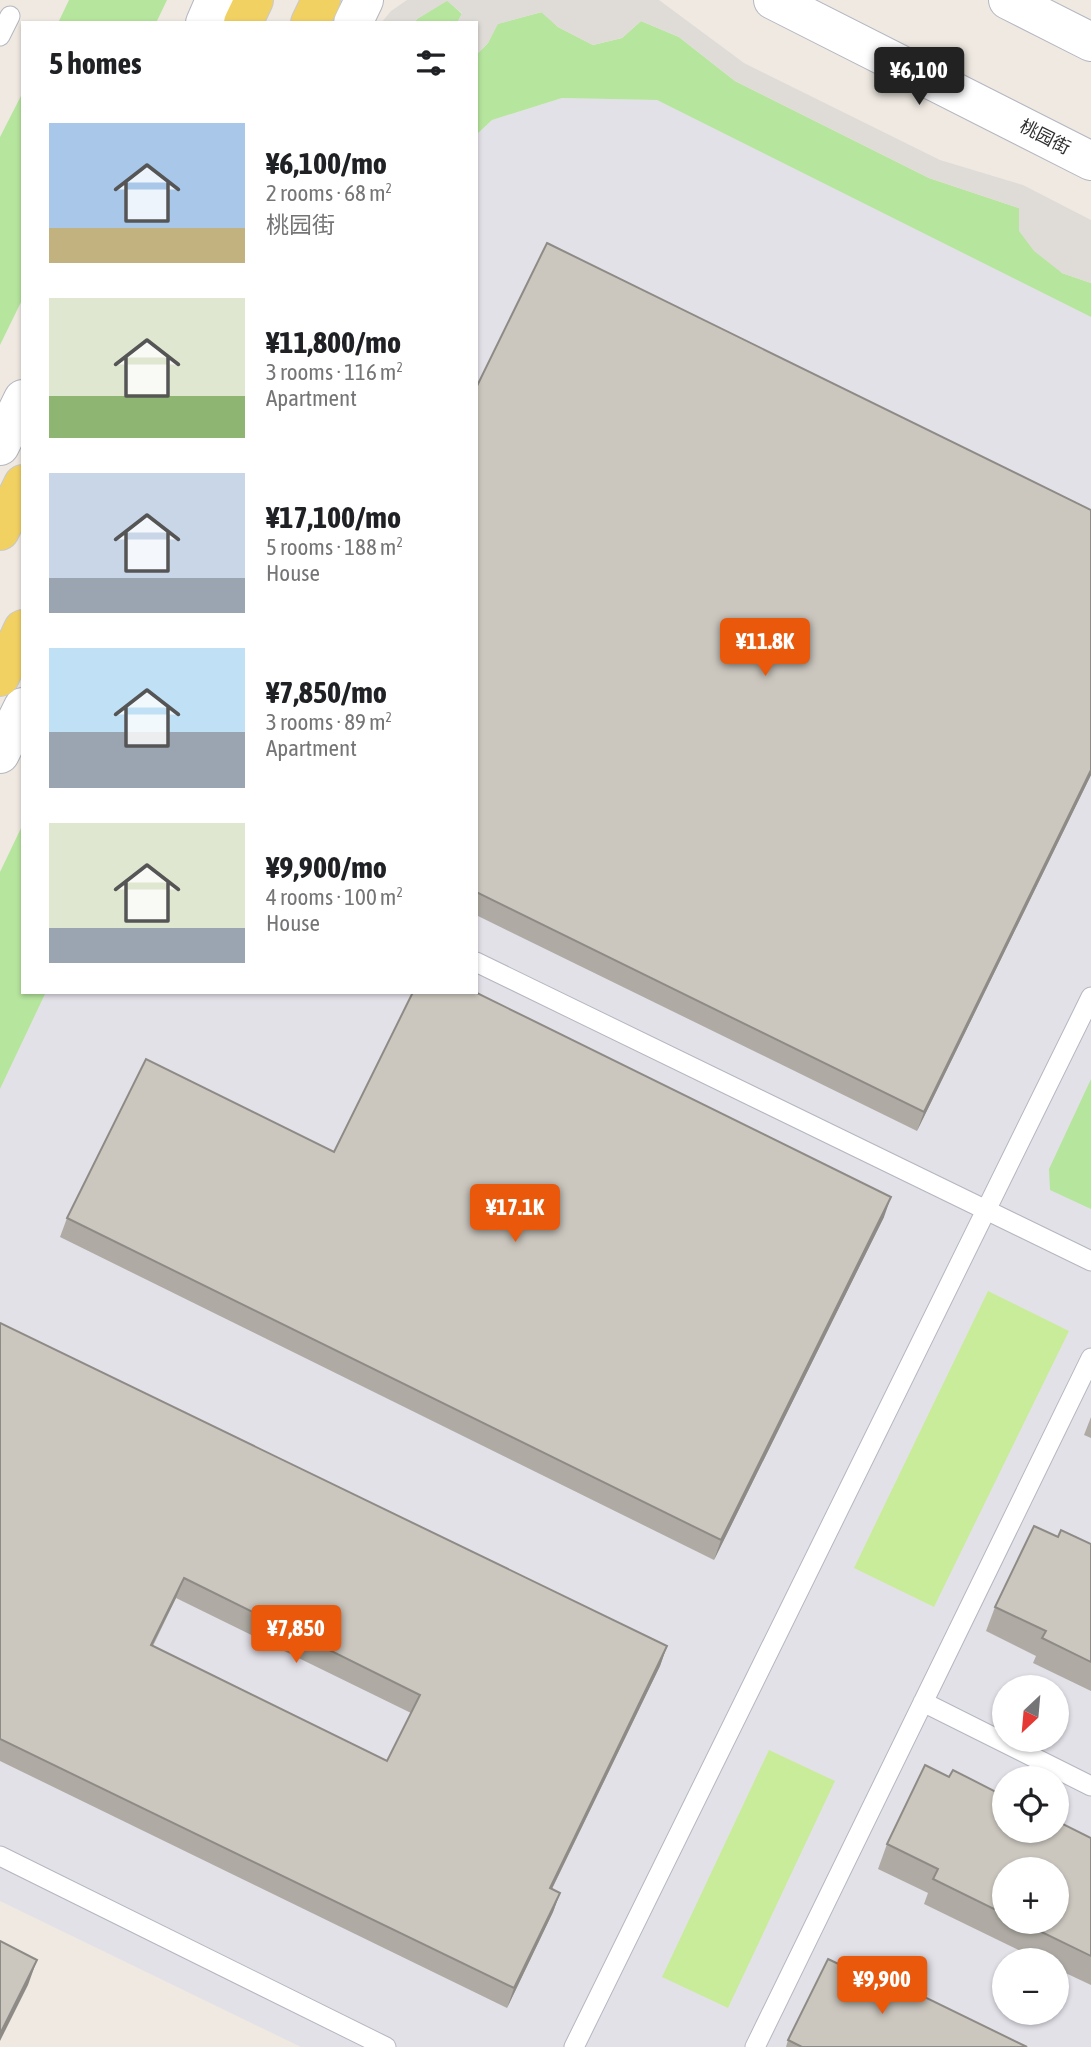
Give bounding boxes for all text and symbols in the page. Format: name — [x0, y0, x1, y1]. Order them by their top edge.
icon: filters — [412, 44, 450, 82]
text: 5 homes — [49, 46, 142, 80]
pin: ¥6,100 — [862, 48, 976, 107]
text: ¥6,100 — [890, 57, 948, 83]
street label: 桃园街 — [1016, 115, 1074, 158]
text: ¥6,100/mo — [266, 146, 387, 180]
icon: home — [105, 151, 189, 235]
text: 2 rooms · 68 m² — [266, 180, 392, 206]
text: 桃园街 — [266, 212, 335, 238]
text: ¥11,800/mo — [266, 325, 401, 359]
icon: home — [105, 326, 189, 410]
text: 3 rooms · 116 m² — [266, 359, 403, 385]
text: Apartment — [266, 385, 357, 411]
text: ¥17,100/mo — [266, 500, 401, 534]
icon: home — [105, 501, 189, 585]
text: 5 rooms · 188 m² — [266, 534, 403, 560]
text: House — [266, 560, 320, 586]
pin: ¥11.8K — [708, 618, 822, 678]
text: ¥11.8K — [736, 628, 794, 654]
text: ¥7,850/mo — [266, 675, 387, 709]
icon: home — [105, 676, 189, 760]
text: 3 rooms · 89 m² — [266, 709, 392, 735]
text: Apartment — [266, 735, 357, 761]
text: ¥9,900/mo — [266, 850, 387, 884]
icon: home — [105, 851, 189, 935]
text: 4 rooms · 100 m² — [266, 884, 403, 910]
text: House — [266, 910, 320, 936]
pin: ¥17.1K — [458, 1184, 572, 1244]
text: ¥17.1K — [486, 1194, 544, 1220]
pin: ¥7,850 — [239, 1606, 353, 1665]
text: ¥7,850 — [267, 1615, 325, 1641]
north arrow — [992, 1675, 1069, 1752]
map controls — [992, 1675, 1069, 2025]
button: locate — [992, 1766, 1069, 1843]
button: + — [992, 1857, 1069, 1934]
button: − — [992, 1948, 1069, 2025]
pin: ¥9,900 — [825, 1956, 939, 2016]
text: ¥9,900 — [853, 1966, 911, 1992]

